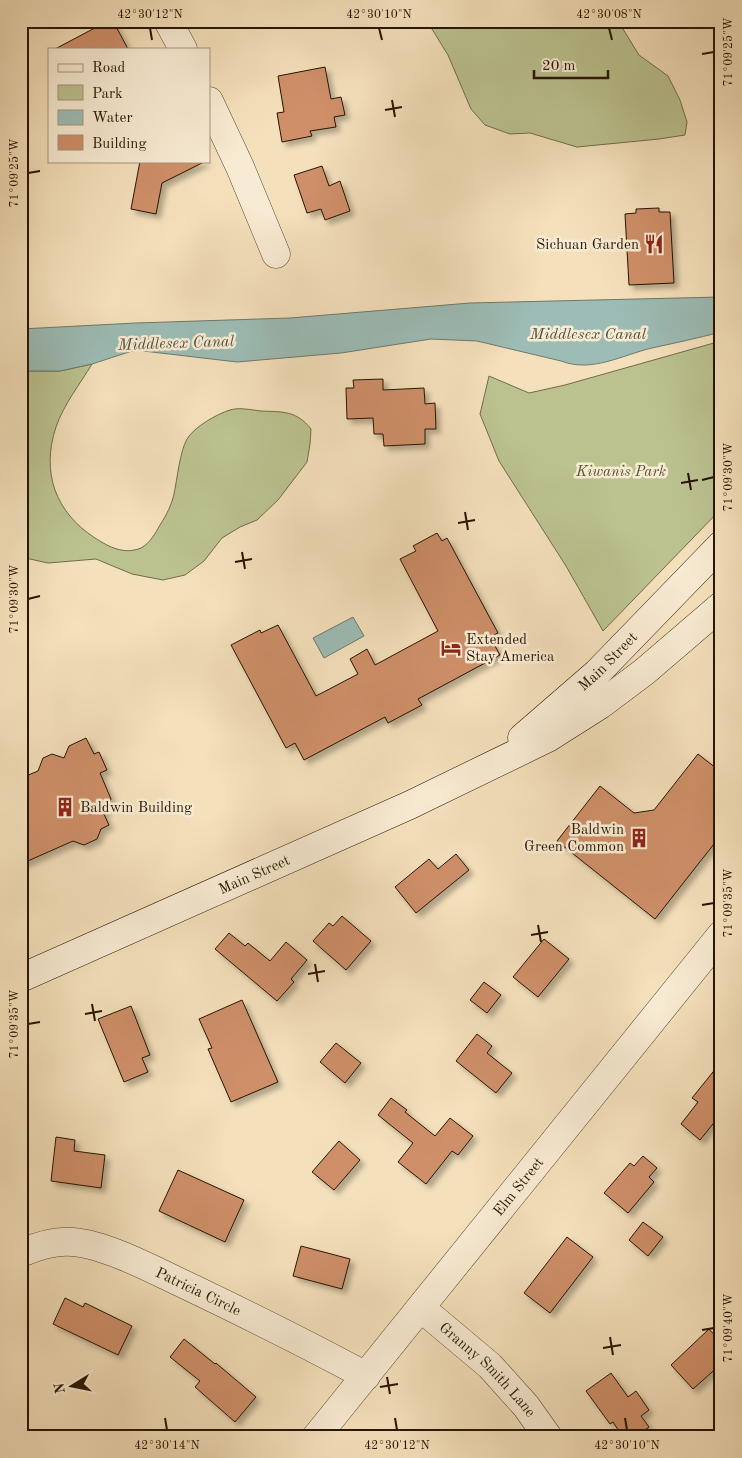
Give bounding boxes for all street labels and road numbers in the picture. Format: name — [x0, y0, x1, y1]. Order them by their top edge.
street label: Main Street — [576, 630, 641, 694]
street label: Main Street — [217, 853, 292, 898]
street label: Elm Street — [491, 1155, 547, 1219]
street label: Patricia Circle — [153, 1266, 243, 1320]
street label: Granny Smith Lane — [436, 1321, 537, 1420]

